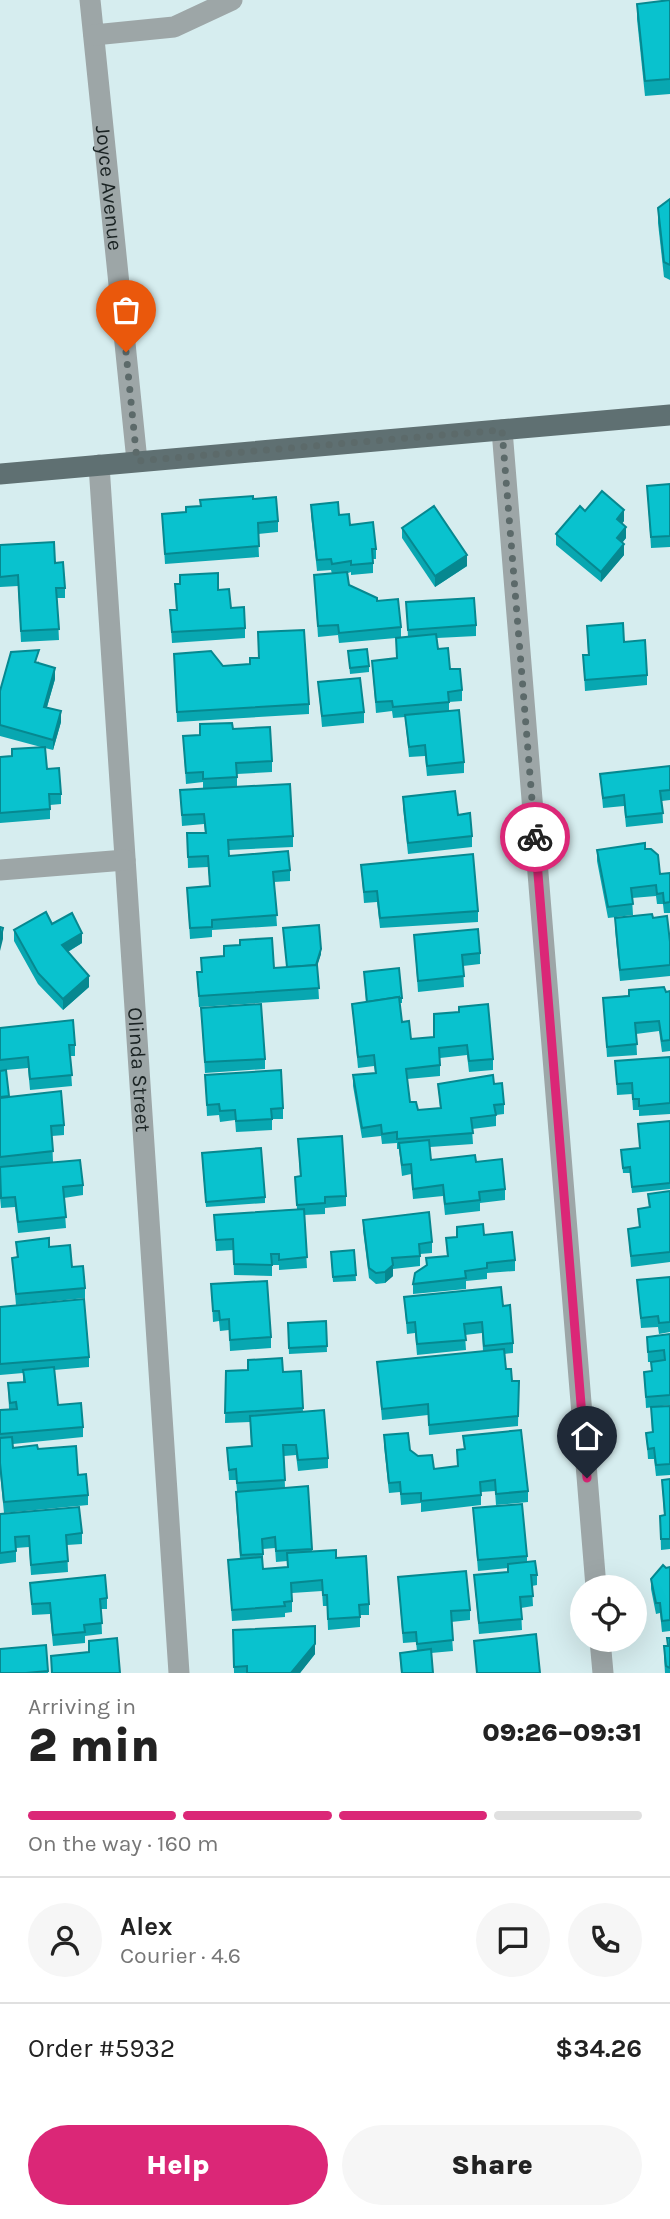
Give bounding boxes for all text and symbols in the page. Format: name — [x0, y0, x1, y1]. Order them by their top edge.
street label: Joyce Avenue — [91, 124, 127, 252]
pin — [96, 280, 156, 352]
icon: bag — [107, 291, 145, 329]
courier — [500, 802, 570, 872]
icon: bike — [516, 818, 554, 856]
street label: Olinda Street — [123, 1006, 155, 1133]
pin — [557, 1406, 617, 1478]
icon: home — [568, 1417, 606, 1455]
map controls — [570, 1575, 647, 1652]
button: locate — [570, 1575, 647, 1652]
text: Arriving in — [28, 1693, 136, 1720]
text: 09:26–09:31 — [482, 1717, 642, 1748]
text: 2 min — [28, 1719, 160, 1773]
text: On the way · 160 m — [28, 1830, 218, 1857]
button: person — [28, 1903, 102, 1977]
button: chat — [476, 1903, 550, 1977]
button: phone — [568, 1903, 642, 1977]
text: Alex — [120, 1911, 172, 1942]
text: Courier · 4.6 — [120, 1942, 241, 1969]
text: Order #5932 — [28, 2033, 175, 2064]
text: $34.26 — [555, 2033, 642, 2064]
button: Help — [28, 2125, 328, 2205]
button: Share — [342, 2125, 642, 2205]

